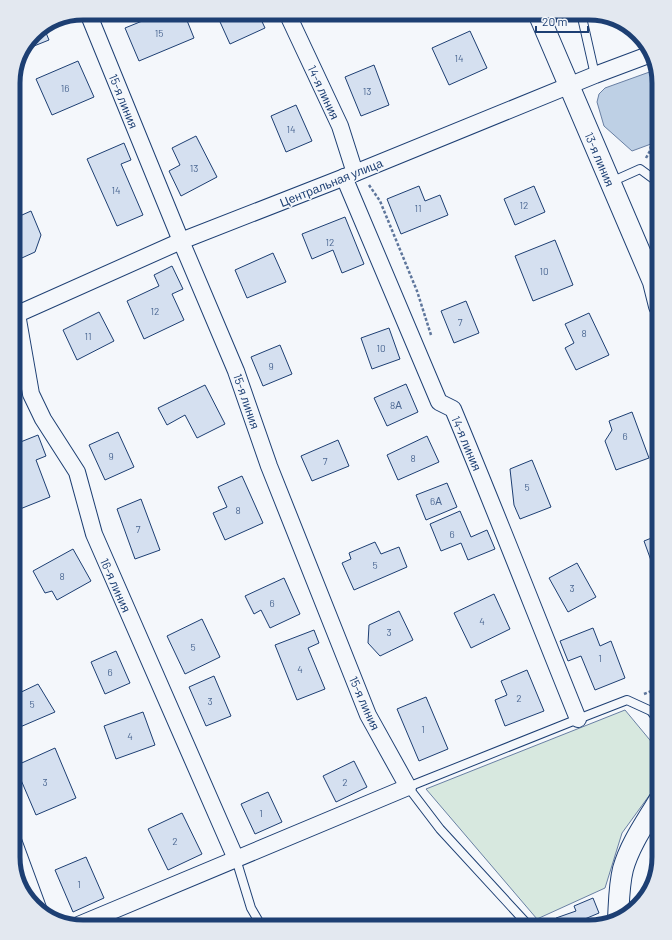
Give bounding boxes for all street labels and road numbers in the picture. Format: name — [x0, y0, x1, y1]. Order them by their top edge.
street label: 14-я линия — [305, 63, 343, 121]
street label: 15-я линия — [107, 72, 141, 130]
street label: 13-я линия — [582, 130, 618, 188]
street label: Центральная улица — [278, 155, 385, 210]
street label: 15-я линия — [231, 372, 263, 430]
street label: 14-я линия — [449, 414, 485, 472]
street label: 16-я линия — [98, 556, 134, 614]
street label: 15-я линия — [347, 674, 383, 732]

